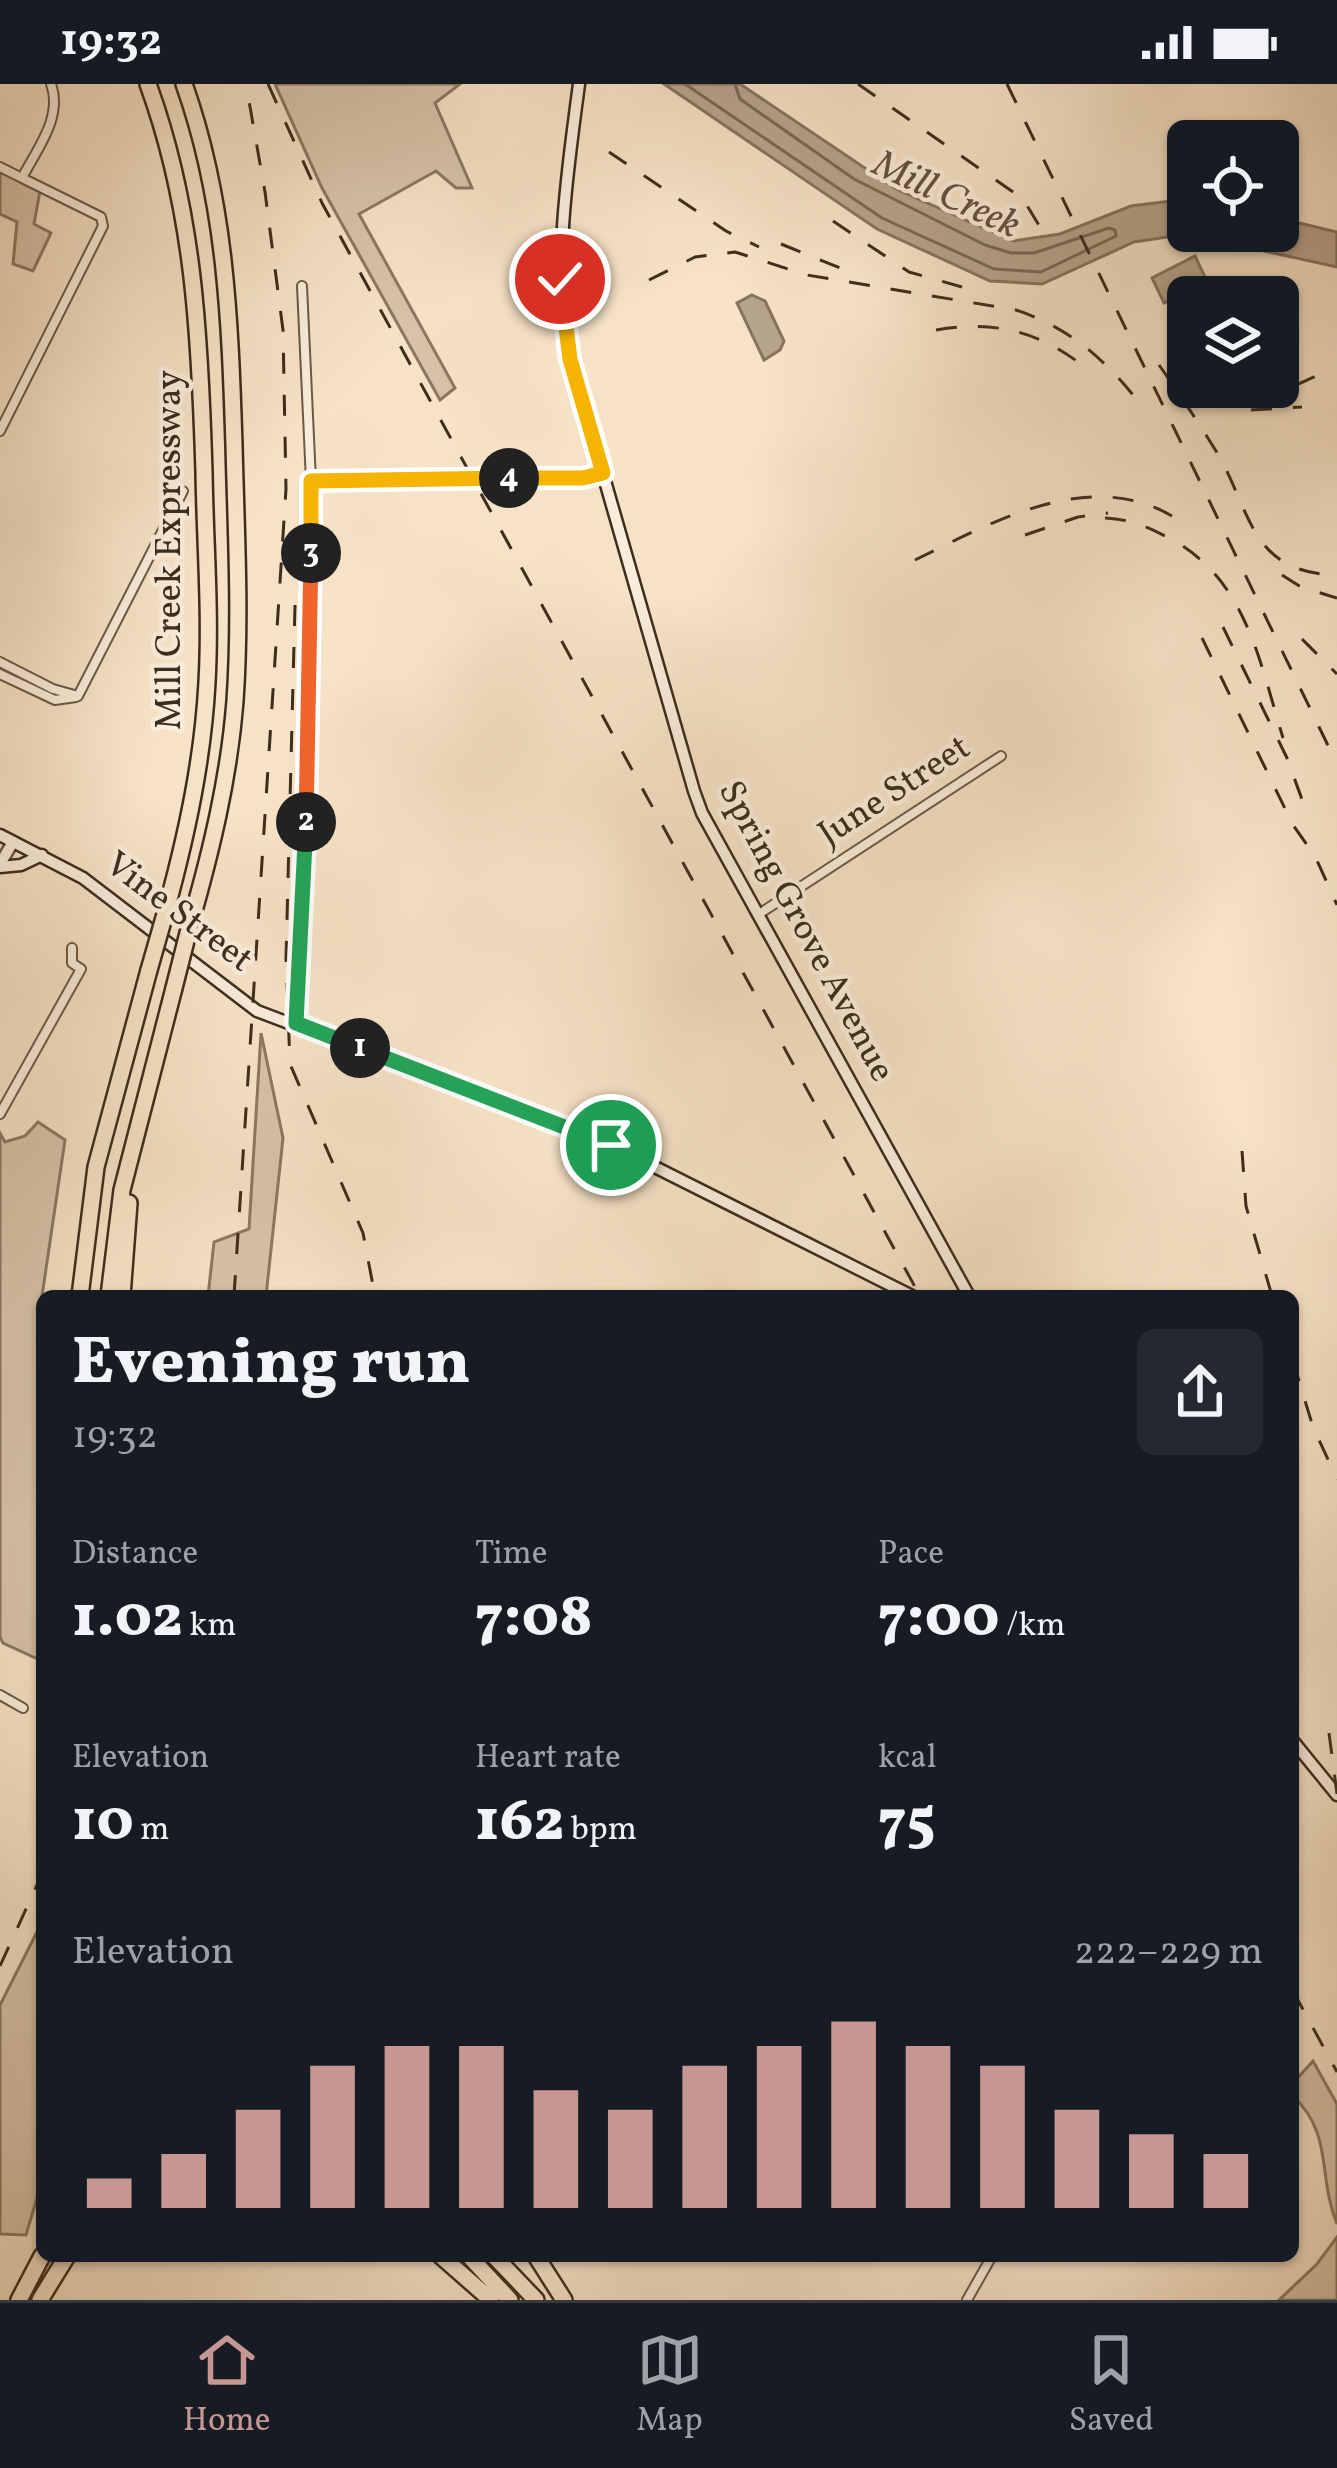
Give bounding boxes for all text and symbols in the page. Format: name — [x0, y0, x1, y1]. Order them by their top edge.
text: 19:32 — [60, 11, 162, 74]
map controls — [1167, 120, 1299, 408]
button: locate — [1167, 120, 1299, 252]
water label: Mill Creek — [862, 138, 1029, 254]
pin — [509, 228, 611, 330]
icon: check — [527, 246, 593, 312]
button: layers — [1167, 276, 1299, 408]
street label: Mill Creek Expressway — [146, 370, 196, 730]
pin: 4 — [479, 448, 539, 508]
text: 4 — [499, 455, 519, 501]
pin: 3 — [281, 523, 341, 583]
text: 3 — [303, 530, 319, 576]
street label: June Street — [809, 724, 981, 860]
street label: Spring Grove Avenue — [704, 773, 906, 1091]
pin: 2 — [276, 792, 336, 852]
text: 2 — [297, 799, 315, 845]
street label: Vine Street — [94, 841, 262, 985]
pin: 1 — [330, 1018, 390, 1078]
text: 1 — [353, 1025, 367, 1071]
pin — [560, 1094, 662, 1196]
icon: arrive — [578, 1112, 644, 1178]
text: Evening run — [72, 1319, 471, 1411]
button: share — [1137, 1329, 1263, 1455]
text: 19:32 — [72, 1410, 158, 1464]
text: Distance — [72, 1532, 198, 1578]
text: Time — [475, 1532, 547, 1578]
text: Pace — [878, 1532, 944, 1578]
text: 1.02 — [72, 1578, 183, 1661]
text: 7:08 — [475, 1578, 593, 1661]
text: 7:00 — [878, 1578, 1000, 1661]
text: km — [183, 1604, 237, 1650]
text: /km — [1000, 1604, 1066, 1650]
text: Elevation — [72, 1736, 209, 1782]
text: Heart rate — [475, 1736, 621, 1782]
text: kcal — [878, 1736, 937, 1782]
text: 10 — [72, 1782, 134, 1865]
text: 162 — [475, 1782, 564, 1865]
text: 75 — [878, 1782, 935, 1865]
text: m — [134, 1808, 170, 1854]
text: bpm — [564, 1808, 637, 1854]
text: Elevation — [72, 1926, 234, 1980]
text: 222–229 m — [1074, 1926, 1263, 1980]
tab: Home — [183, 2327, 270, 2445]
tab: Map — [637, 2327, 703, 2445]
tab: Saved — [1069, 2327, 1154, 2445]

